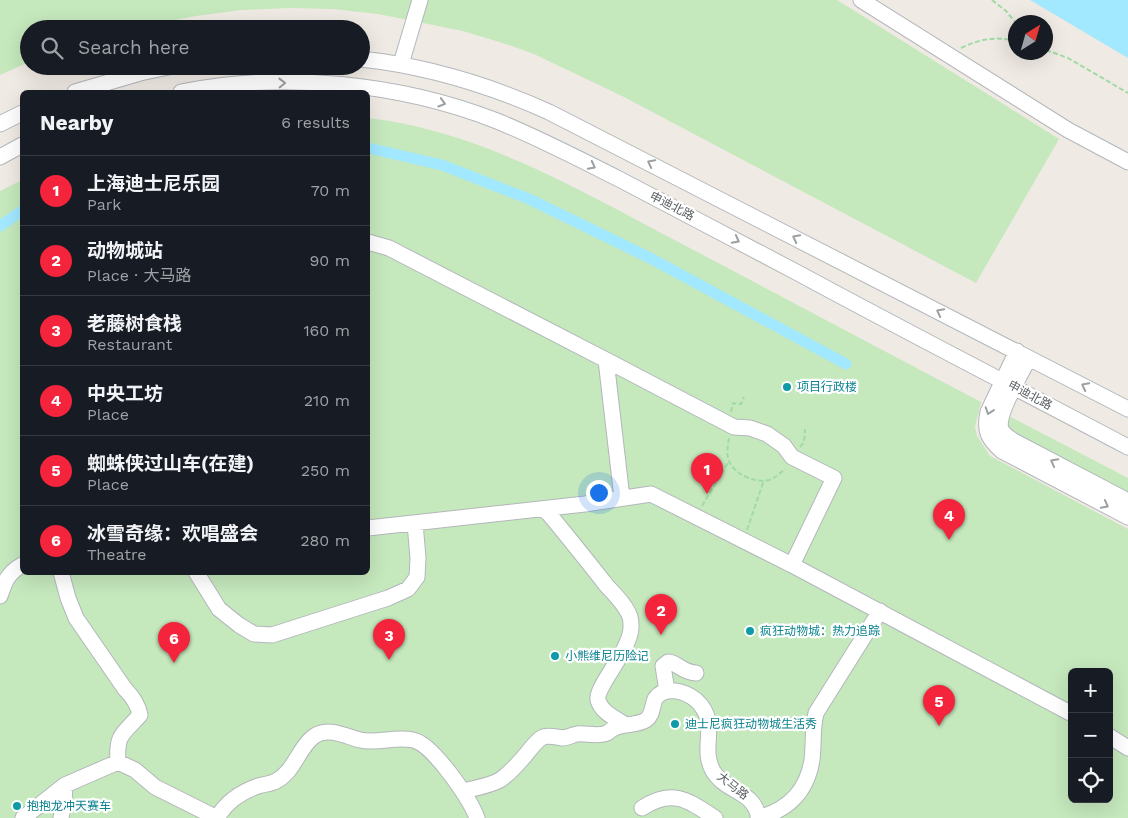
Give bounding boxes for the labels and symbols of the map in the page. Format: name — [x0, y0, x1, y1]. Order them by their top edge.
north arrow — [1008, 15, 1053, 60]
one-way arrow — [278, 78, 286, 88]
one-way arrow — [438, 98, 446, 108]
one-way arrow — [647, 159, 656, 169]
one-way arrow — [587, 160, 596, 170]
street label: 申迪北路 — [647, 189, 697, 223]
one-way arrow — [731, 234, 740, 244]
one-way arrow — [792, 234, 801, 244]
one-way arrow — [936, 308, 945, 318]
street label: 申迪北路 — [1006, 378, 1054, 412]
place label: 项目行政楼 — [797, 380, 857, 394]
marker: 项目行政楼 — [781, 381, 793, 393]
one-way arrow — [1081, 382, 1090, 392]
one-way arrow — [985, 407, 995, 415]
pin: 1 — [691, 453, 723, 494]
one-way arrow — [1050, 458, 1059, 468]
your location — [586, 480, 612, 506]
pin: 4 — [933, 499, 965, 540]
one-way arrow — [1100, 499, 1109, 509]
pin: 2 — [645, 594, 677, 635]
pin: 3 — [373, 619, 405, 660]
pin: 6 — [158, 622, 190, 663]
place label: 疯狂动物城：热力追踪 — [760, 624, 880, 638]
marker: 疯狂动物城：热力追踪 — [744, 625, 756, 637]
place label: 小熊维尼历险记 — [565, 649, 649, 663]
marker: 小熊维尼历险记 — [549, 650, 561, 662]
pin: 5 — [923, 685, 955, 726]
place label: 迪士尼疯狂动物城生活秀 — [685, 717, 817, 731]
marker: 迪士尼疯狂动物城生活秀 — [669, 718, 681, 730]
street label: 大马路 — [715, 769, 751, 803]
place label: 抱抱龙冲天赛车 — [27, 799, 111, 813]
marker: 抱抱龙冲天赛车 — [11, 800, 23, 812]

